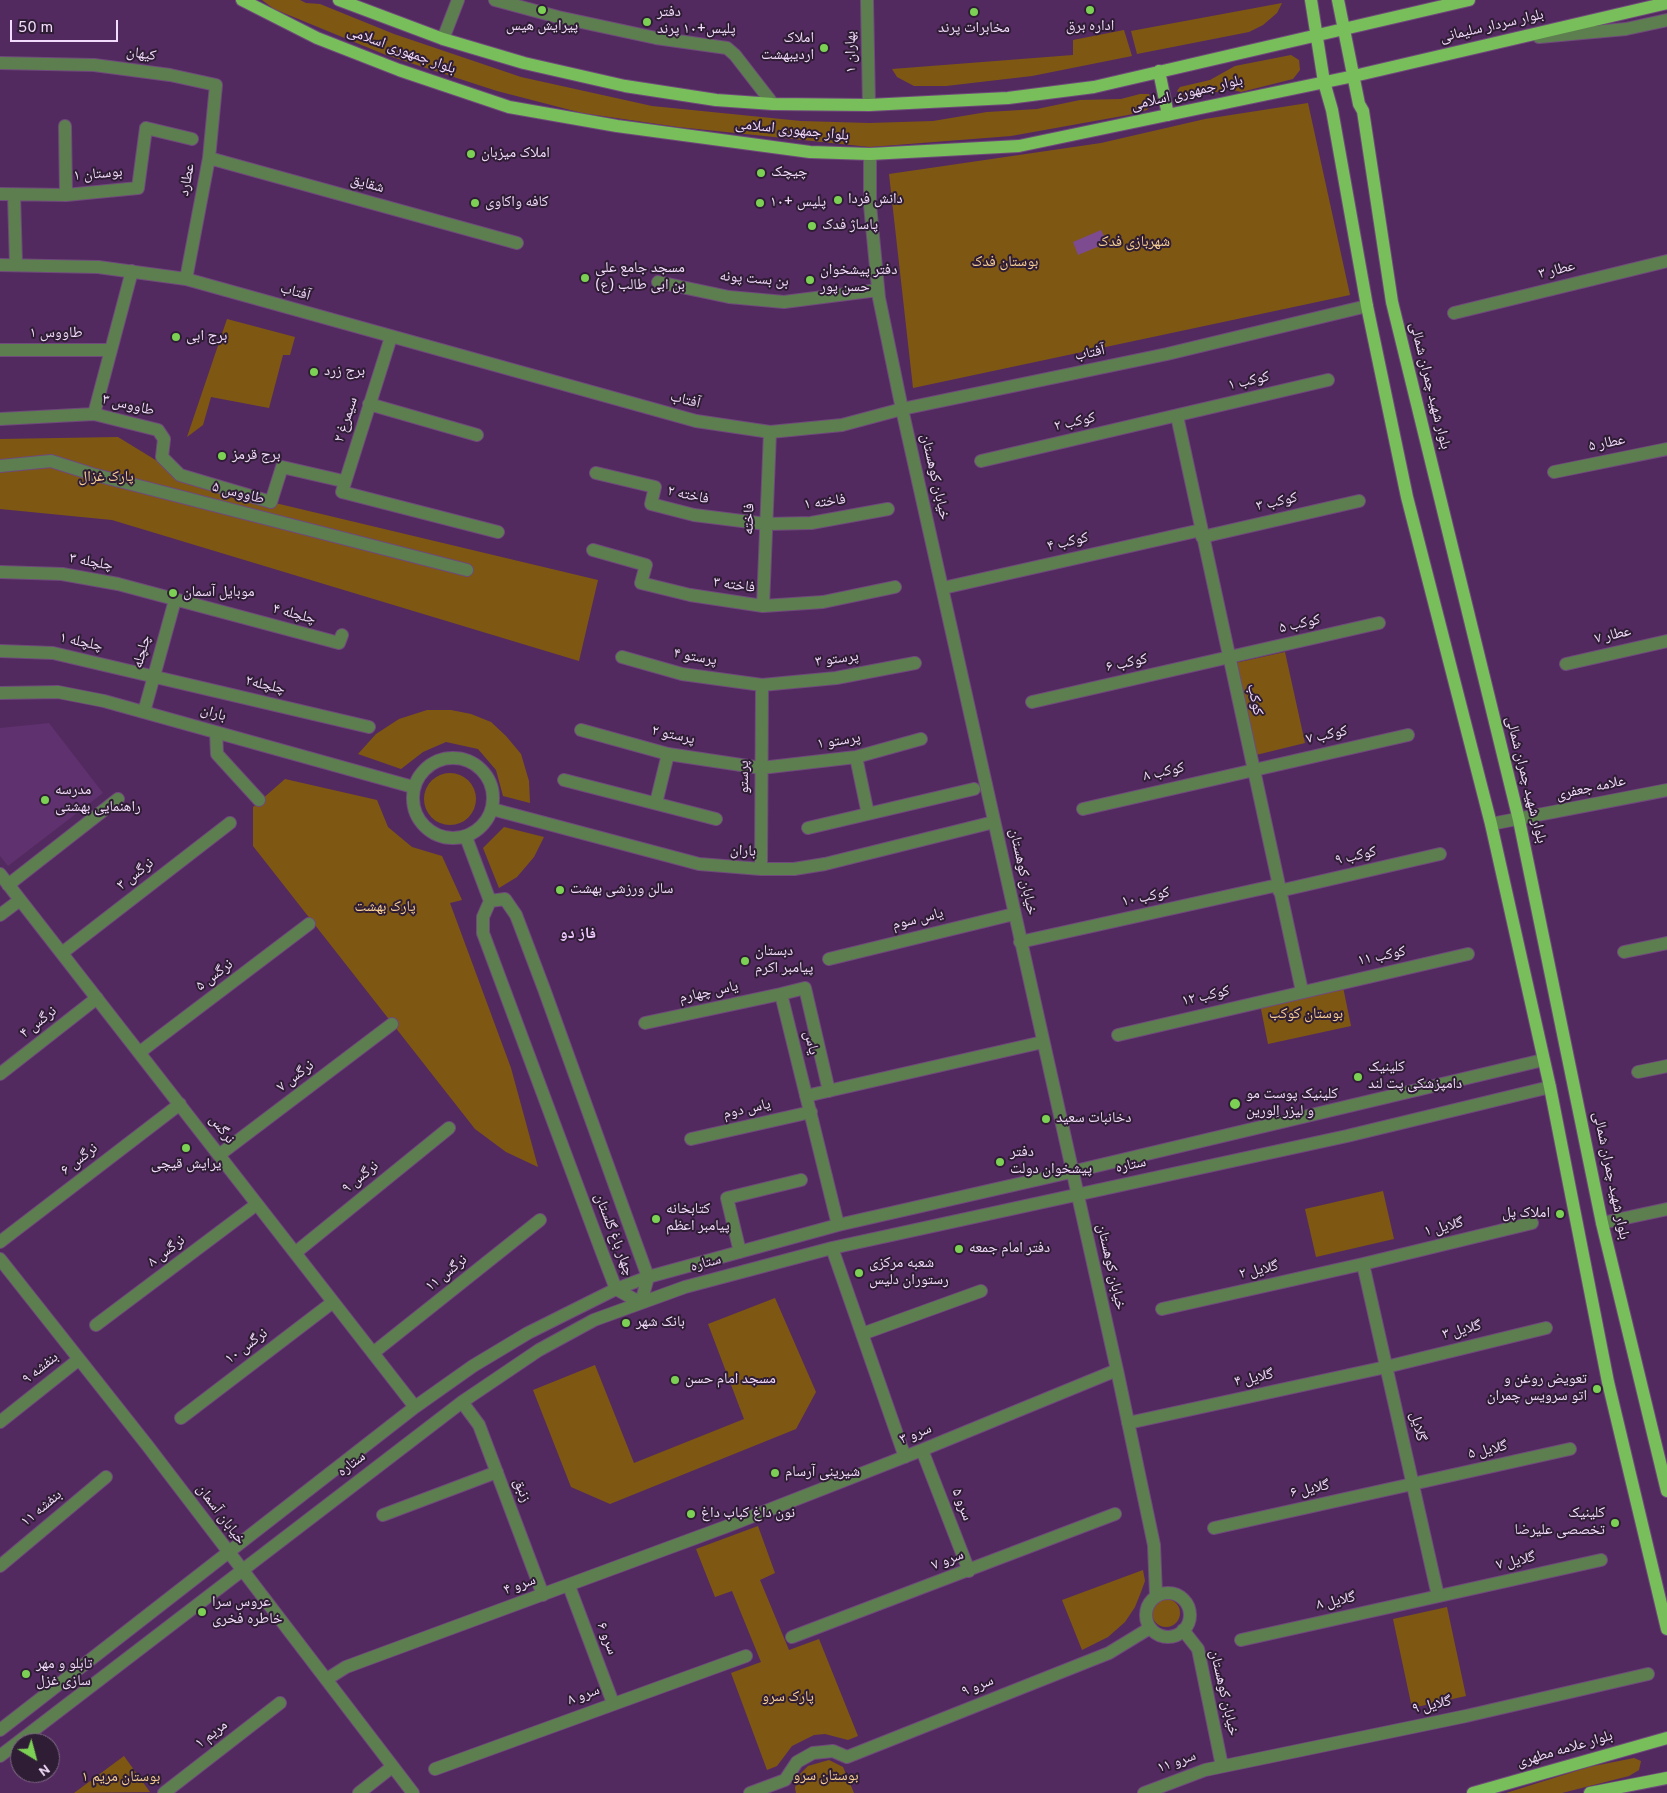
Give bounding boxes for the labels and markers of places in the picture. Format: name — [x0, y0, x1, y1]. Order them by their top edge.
marker: پیرایش هیس — [536, 4, 548, 16]
place label: دفتر پلیس+۱۰ پرند — [657, 4, 736, 39]
marker: اداره برق — [1084, 4, 1096, 16]
marker: مخابرات پرند — [968, 6, 980, 18]
marker: دفتر پلیس+۱۰ پرند — [641, 16, 653, 28]
place label: پیرایش هیس — [506, 18, 578, 36]
place label: اداره برق — [1066, 18, 1114, 36]
place label: مخابرات پرند — [938, 20, 1010, 38]
place label: املاک اردیبهشت — [761, 30, 814, 65]
marker: املاک اردیبهشت — [818, 42, 830, 54]
place label: املاک میزبان — [481, 145, 550, 163]
marker: املاک میزبان — [465, 148, 477, 160]
place label: چیچک — [771, 164, 808, 182]
marker: چیچک — [755, 167, 767, 179]
place label: دانش فردا — [848, 191, 903, 209]
place label: کافه واکاوی — [485, 194, 549, 212]
place label: پلیس +۱۰ — [770, 194, 826, 212]
marker: دانش فردا — [832, 194, 844, 206]
marker: کافه واکاوی — [469, 197, 481, 209]
marker: پلیس +۱۰ — [754, 197, 766, 209]
place label: پاساژ فدک — [822, 217, 878, 235]
marker: پاساژ فدک — [806, 220, 818, 232]
place label: مسجد جامع علی بن ابی طالب (ع) — [595, 260, 685, 295]
place label: دفتر پیشخوان حسن پور — [820, 262, 897, 297]
marker: مسجد جامع علی بن ابی طالب (ع) — [579, 272, 591, 284]
marker: دفتر پیشخوان حسن پور — [804, 274, 816, 286]
place label: برج ابی — [186, 328, 227, 346]
marker: برج ابی — [170, 331, 182, 343]
place label: برج زرد — [324, 363, 365, 381]
marker: برج زرد — [308, 366, 320, 378]
place label: برج قرمز — [232, 447, 281, 465]
marker: برج قرمز — [216, 450, 228, 462]
place label: موبایل آسمان — [183, 584, 255, 602]
marker: موبایل آسمان — [167, 587, 179, 599]
place label: مدرسه راهنمایی بهشتی — [55, 782, 141, 817]
marker: مدرسه راهنمایی بهشتی — [39, 794, 51, 806]
place label: سالن ورزشی بهشت — [570, 881, 673, 899]
marker: سالن ورزشی بهشت — [554, 884, 566, 896]
place label: دبستان پیامبر اکرم — [755, 943, 813, 978]
marker: دبستان پیامبر اکرم — [739, 955, 751, 967]
place label: کلینیک دامپزشکی پت لند — [1368, 1059, 1462, 1094]
marker: کلینیک دامپزشکی پت لند — [1352, 1071, 1364, 1083]
place label: کلینیک پوست مو و لیزر اِلورین — [1246, 1086, 1338, 1121]
marker: کلینیک پوست مو و لیزر اِلورین — [1228, 1097, 1242, 1111]
place label: دخانبات سعید — [1056, 1110, 1132, 1128]
marker: دخانبات سعید — [1040, 1113, 1052, 1125]
marker: یرایش قیچی — [180, 1142, 192, 1154]
place label: دفتر پیشخوان دولت — [1010, 1144, 1092, 1179]
place label: یرایش قیچی — [151, 1156, 221, 1174]
marker: دفتر پیشخوان دولت — [994, 1156, 1006, 1168]
place label: کتابخانه پیامبر اعظم — [666, 1201, 730, 1236]
place label: املاک پل — [1502, 1205, 1550, 1223]
marker: املاک پل — [1554, 1208, 1566, 1220]
marker: کتابخانه پیامبر اعظم — [650, 1213, 662, 1225]
place label: دفتر امام جمعه — [969, 1240, 1050, 1258]
marker: دفتر امام جمعه — [953, 1243, 965, 1255]
place label: شعبه مرکزی رستوران دلیس — [869, 1255, 949, 1290]
marker: شعبه مرکزی رستوران دلیس — [853, 1267, 865, 1279]
place label: بانک شهر — [636, 1314, 685, 1332]
marker: بانک شهر — [620, 1317, 632, 1329]
place label: مسجد امام حسن — [685, 1371, 776, 1389]
place label: تعویض روغن و اتو سرویس چمران — [1487, 1371, 1587, 1406]
marker: مسجد امام حسن — [669, 1374, 681, 1386]
marker: تعویض روغن و اتو سرویس چمران — [1591, 1383, 1603, 1395]
place label: شیرینی آرسام — [785, 1464, 860, 1482]
marker: شیرینی آرسام — [769, 1467, 781, 1479]
place label: نون داغ کباب داغ — [701, 1505, 795, 1523]
place label: کلینیک تخصصی علیرضا — [1514, 1505, 1605, 1540]
marker: نون داغ کباب داغ — [685, 1508, 697, 1520]
marker: کلینیک تخصصی علیرضا — [1609, 1517, 1621, 1529]
place label: عروس سرا خاطره فخری — [212, 1594, 283, 1629]
marker: عروس سرا خاطره فخری — [196, 1606, 208, 1618]
place label: تابلو و مهر سازی غزل — [36, 1656, 92, 1691]
marker: تابلو و مهر سازی غزل — [20, 1668, 32, 1680]

